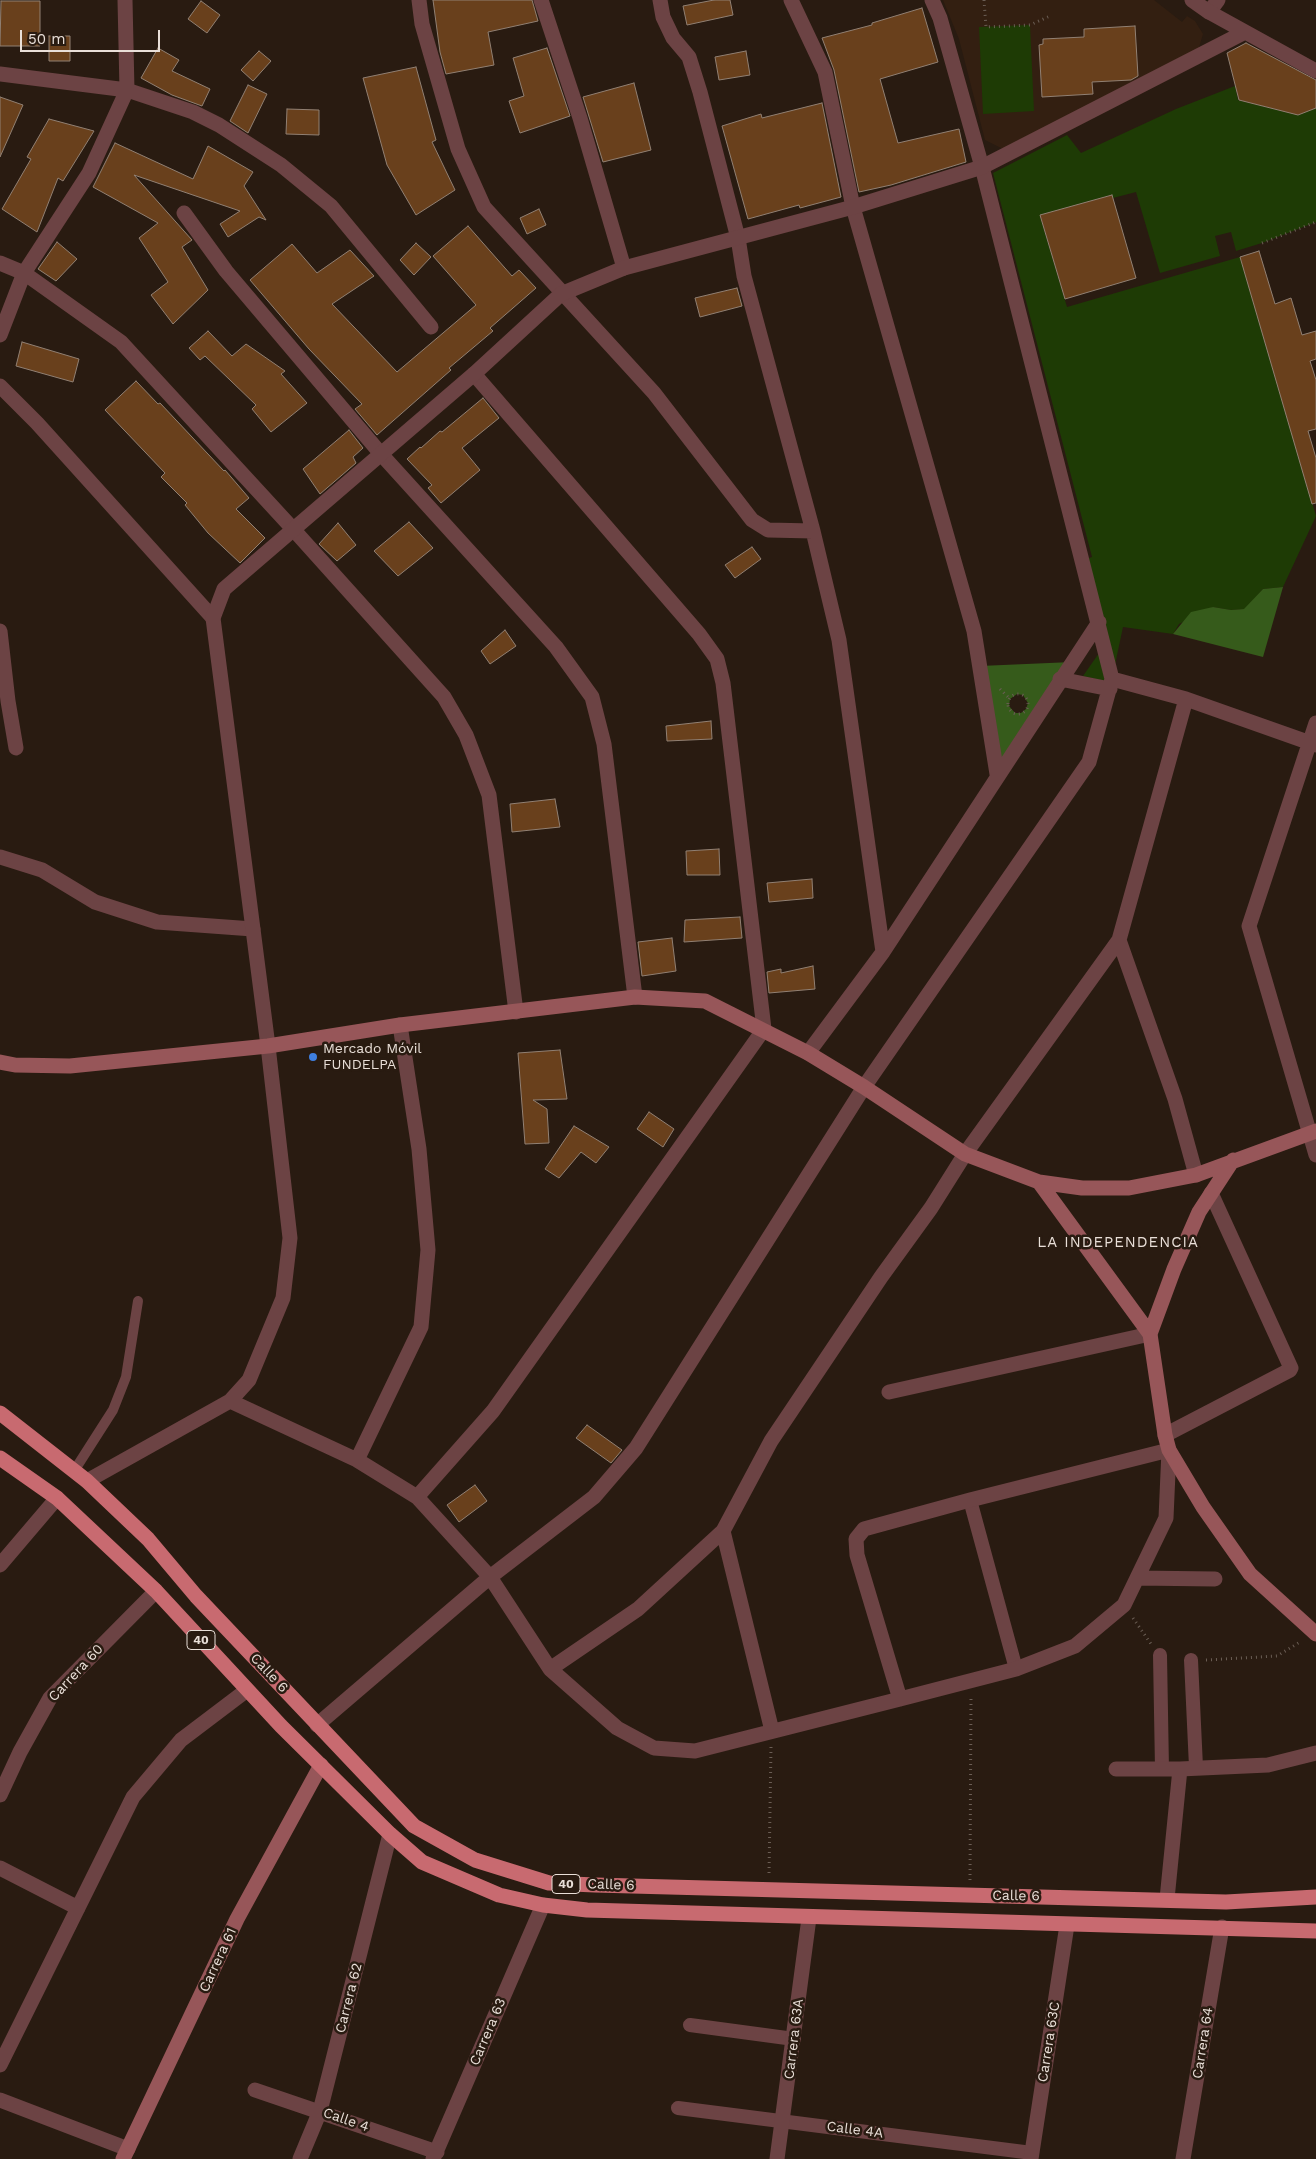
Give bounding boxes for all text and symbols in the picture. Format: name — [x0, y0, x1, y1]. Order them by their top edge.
scale bar — [22, 20, 162, 52]
text: 50 m — [28, 30, 65, 48]
place label: Mercado Móvil FUNDELPA — [323, 1041, 422, 1074]
marker: Mercado Móvil FUNDELPA — [307, 1051, 319, 1063]
district label: LA INDEPENDENCIA — [1035, 1234, 1201, 1252]
road number: 40 — [187, 1630, 215, 1650]
street label: Carrera 60 — [45, 1641, 107, 1705]
street label: Calle 6 — [247, 1650, 291, 1696]
road number: 40 — [552, 1875, 580, 1894]
street label: Calle 6 — [587, 1876, 635, 1894]
street label: Calle 6 — [992, 1887, 1040, 1905]
street label: Carrera 61 — [196, 1925, 240, 1995]
street label: Carrera 62 — [332, 1961, 366, 2035]
street label: Carrera 63 — [466, 1996, 510, 2068]
street label: Carrera 63A — [781, 1998, 807, 2080]
street label: Carrera 63C — [1034, 2001, 1064, 2083]
street label: Carrera 64 — [1189, 2006, 1217, 2080]
street label: Calle 4 — [321, 2104, 371, 2136]
street label: Calle 4A — [826, 2118, 884, 2142]

